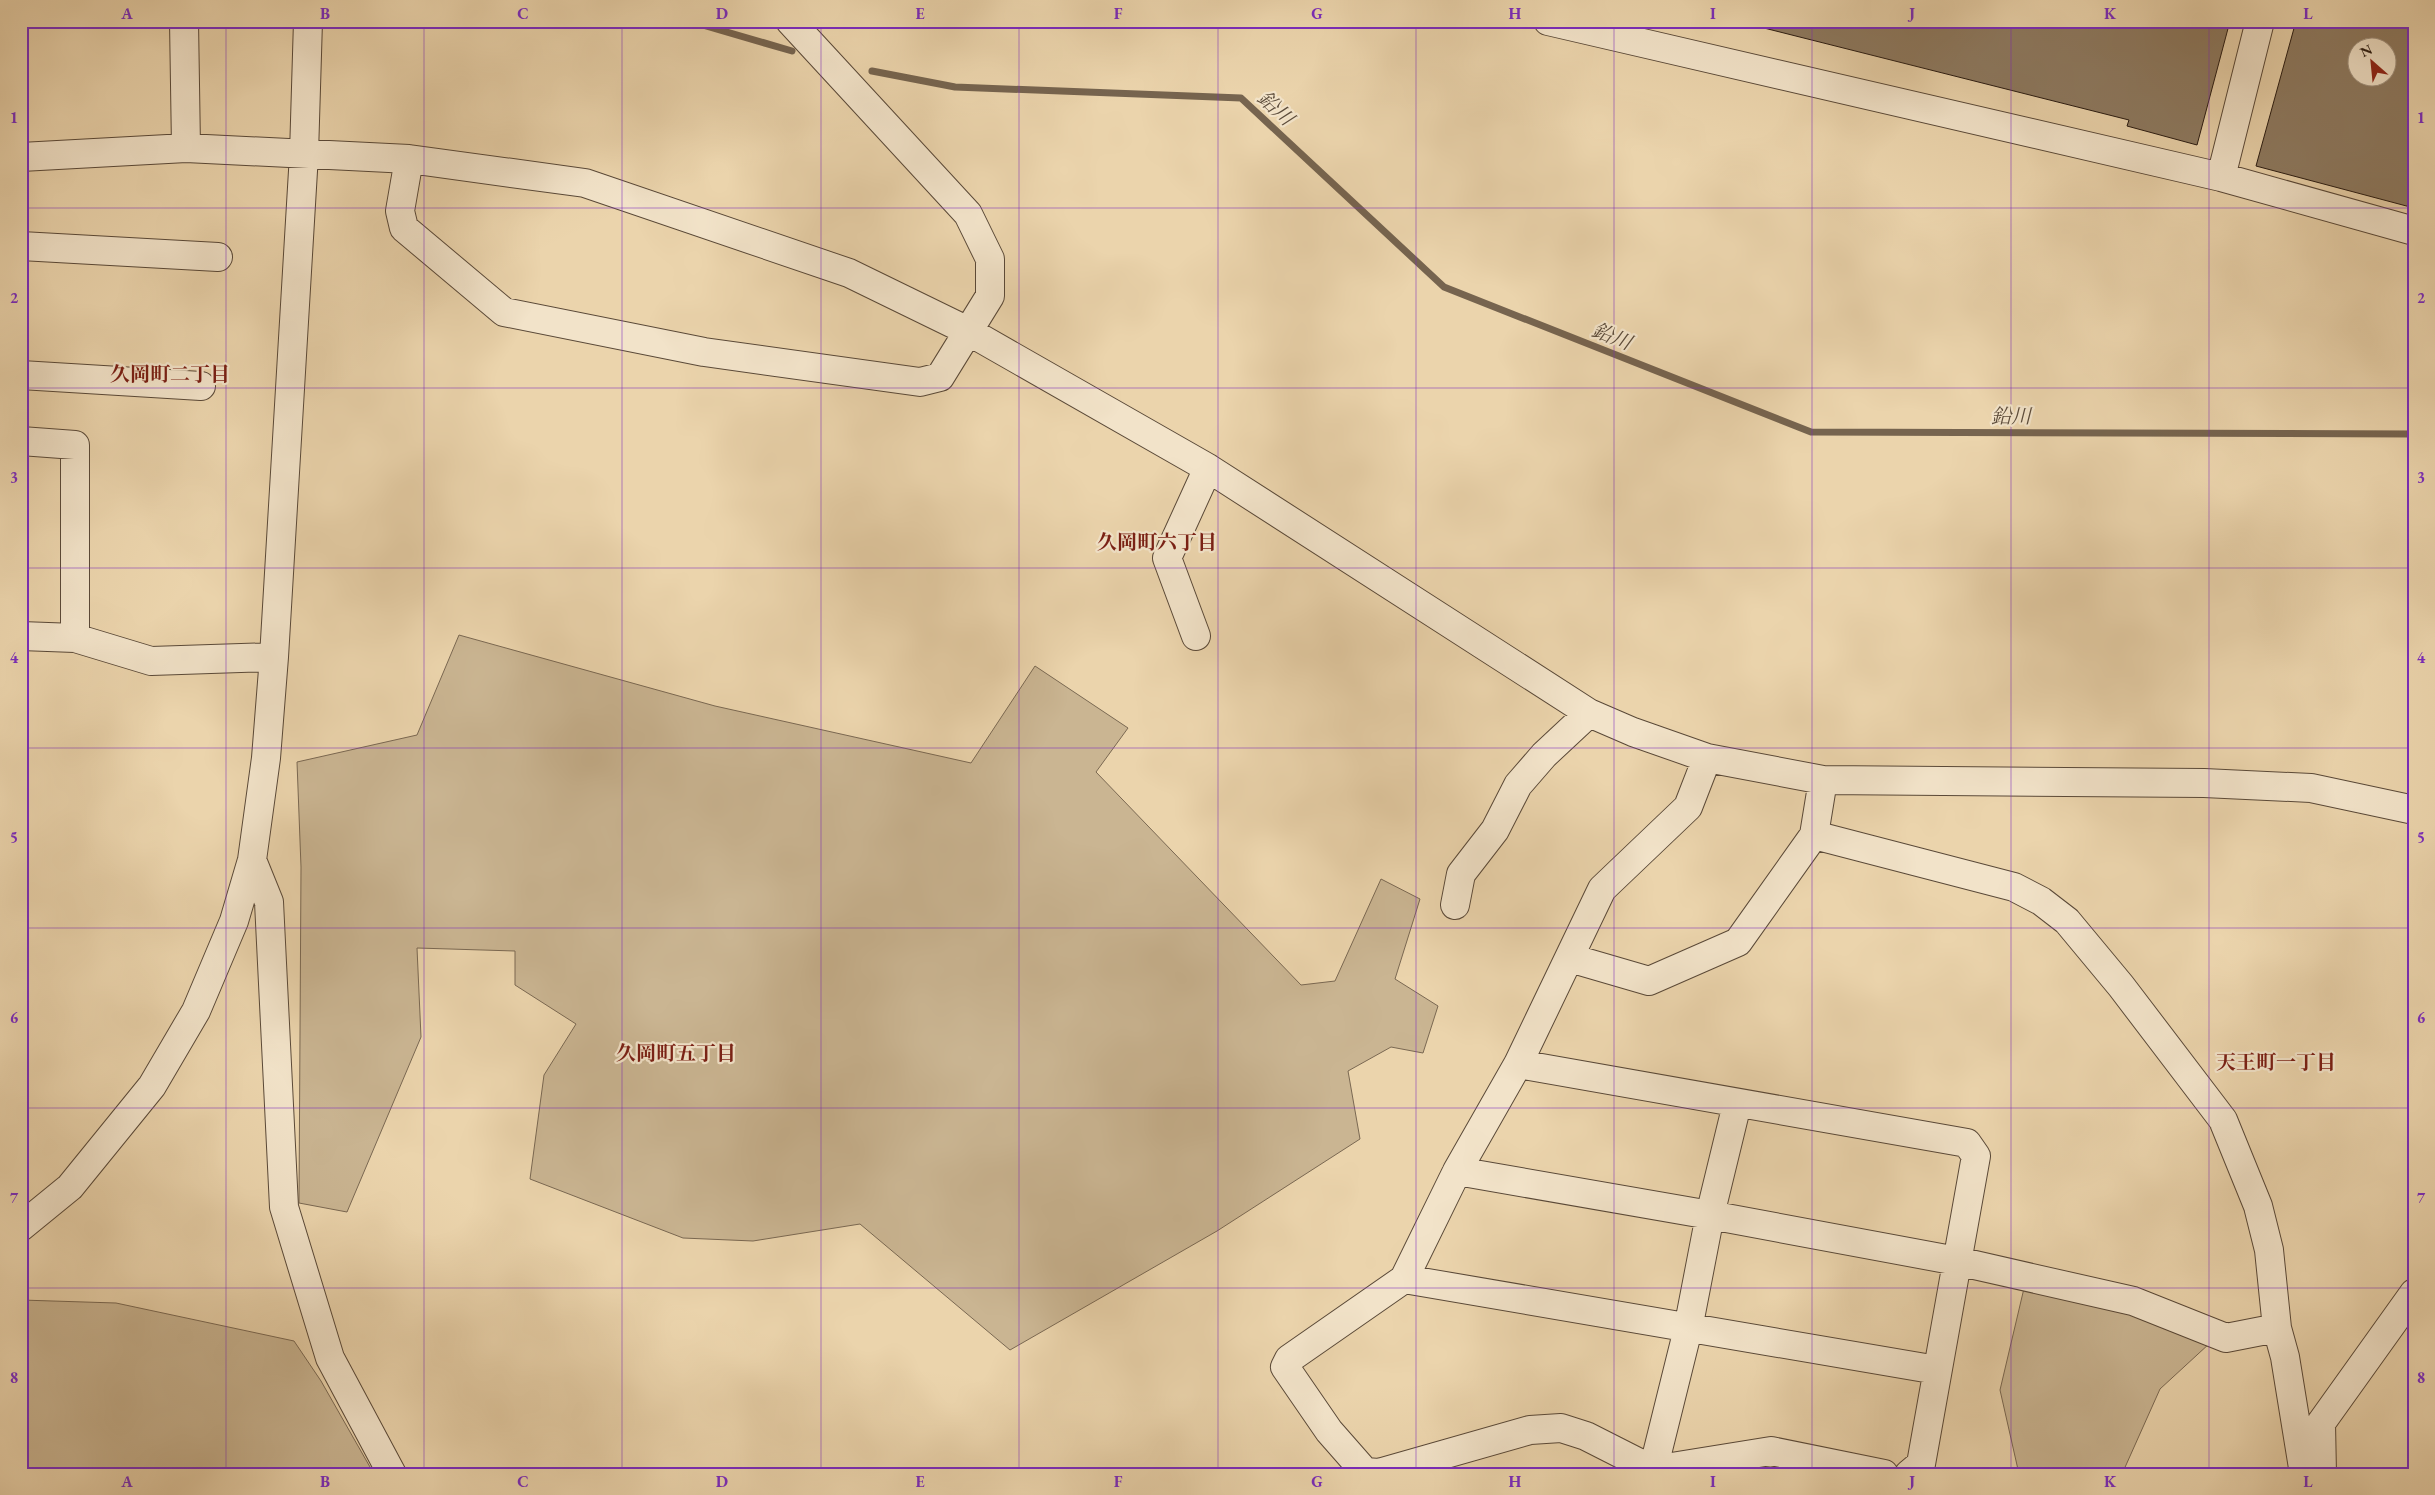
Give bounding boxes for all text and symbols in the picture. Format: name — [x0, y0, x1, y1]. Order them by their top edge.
text: A — [120, 3, 133, 24]
text: B — [320, 3, 330, 24]
text: C — [517, 3, 529, 24]
text: D — [716, 3, 728, 24]
text: E — [915, 3, 925, 24]
text: F — [1114, 3, 1123, 24]
text: G — [1311, 3, 1323, 24]
text: H — [1509, 3, 1522, 24]
text: I — [1710, 3, 1716, 24]
text: J — [1907, 3, 1915, 24]
text: K — [2104, 3, 2117, 24]
text: L — [2303, 3, 2313, 24]
north arrow — [2348, 38, 2398, 88]
text: N — [2357, 40, 2376, 61]
water label: 鉛川 — [1253, 85, 1301, 133]
text: 1 — [10, 107, 18, 128]
text: 1 — [2417, 107, 2425, 128]
text: 2 — [10, 287, 19, 308]
text: 2 — [2417, 287, 2426, 308]
water label: 鉛川 — [1589, 316, 1637, 356]
district label: 久岡町二丁目 — [110, 361, 230, 387]
water label: 鉛川 — [1991, 403, 2033, 429]
text: 3 — [10, 467, 18, 488]
text: 3 — [2417, 467, 2425, 488]
district label: 久岡町六丁目 — [1097, 529, 1217, 555]
text: 4 — [10, 647, 19, 668]
text: 4 — [2417, 647, 2426, 668]
text: 5 — [10, 827, 18, 848]
text: 5 — [2417, 827, 2425, 848]
text: 6 — [10, 1007, 19, 1028]
text: 6 — [2417, 1007, 2426, 1028]
district label: 久岡町五丁目 — [616, 1040, 736, 1066]
district label: 天王町一丁目 — [2216, 1049, 2336, 1075]
text: 7 — [10, 1187, 19, 1208]
text: 7 — [2417, 1187, 2426, 1208]
text: 8 — [10, 1367, 18, 1388]
text: 8 — [2417, 1367, 2425, 1388]
text: A — [120, 1471, 133, 1492]
text: B — [320, 1471, 330, 1492]
text: C — [517, 1471, 529, 1492]
text: D — [716, 1471, 728, 1492]
text: E — [915, 1471, 925, 1492]
text: F — [1114, 1471, 1123, 1492]
text: G — [1311, 1471, 1323, 1492]
text: H — [1509, 1471, 1522, 1492]
text: I — [1710, 1471, 1716, 1492]
text: J — [1907, 1471, 1915, 1492]
text: K — [2104, 1471, 2117, 1492]
text: L — [2303, 1471, 2313, 1492]

